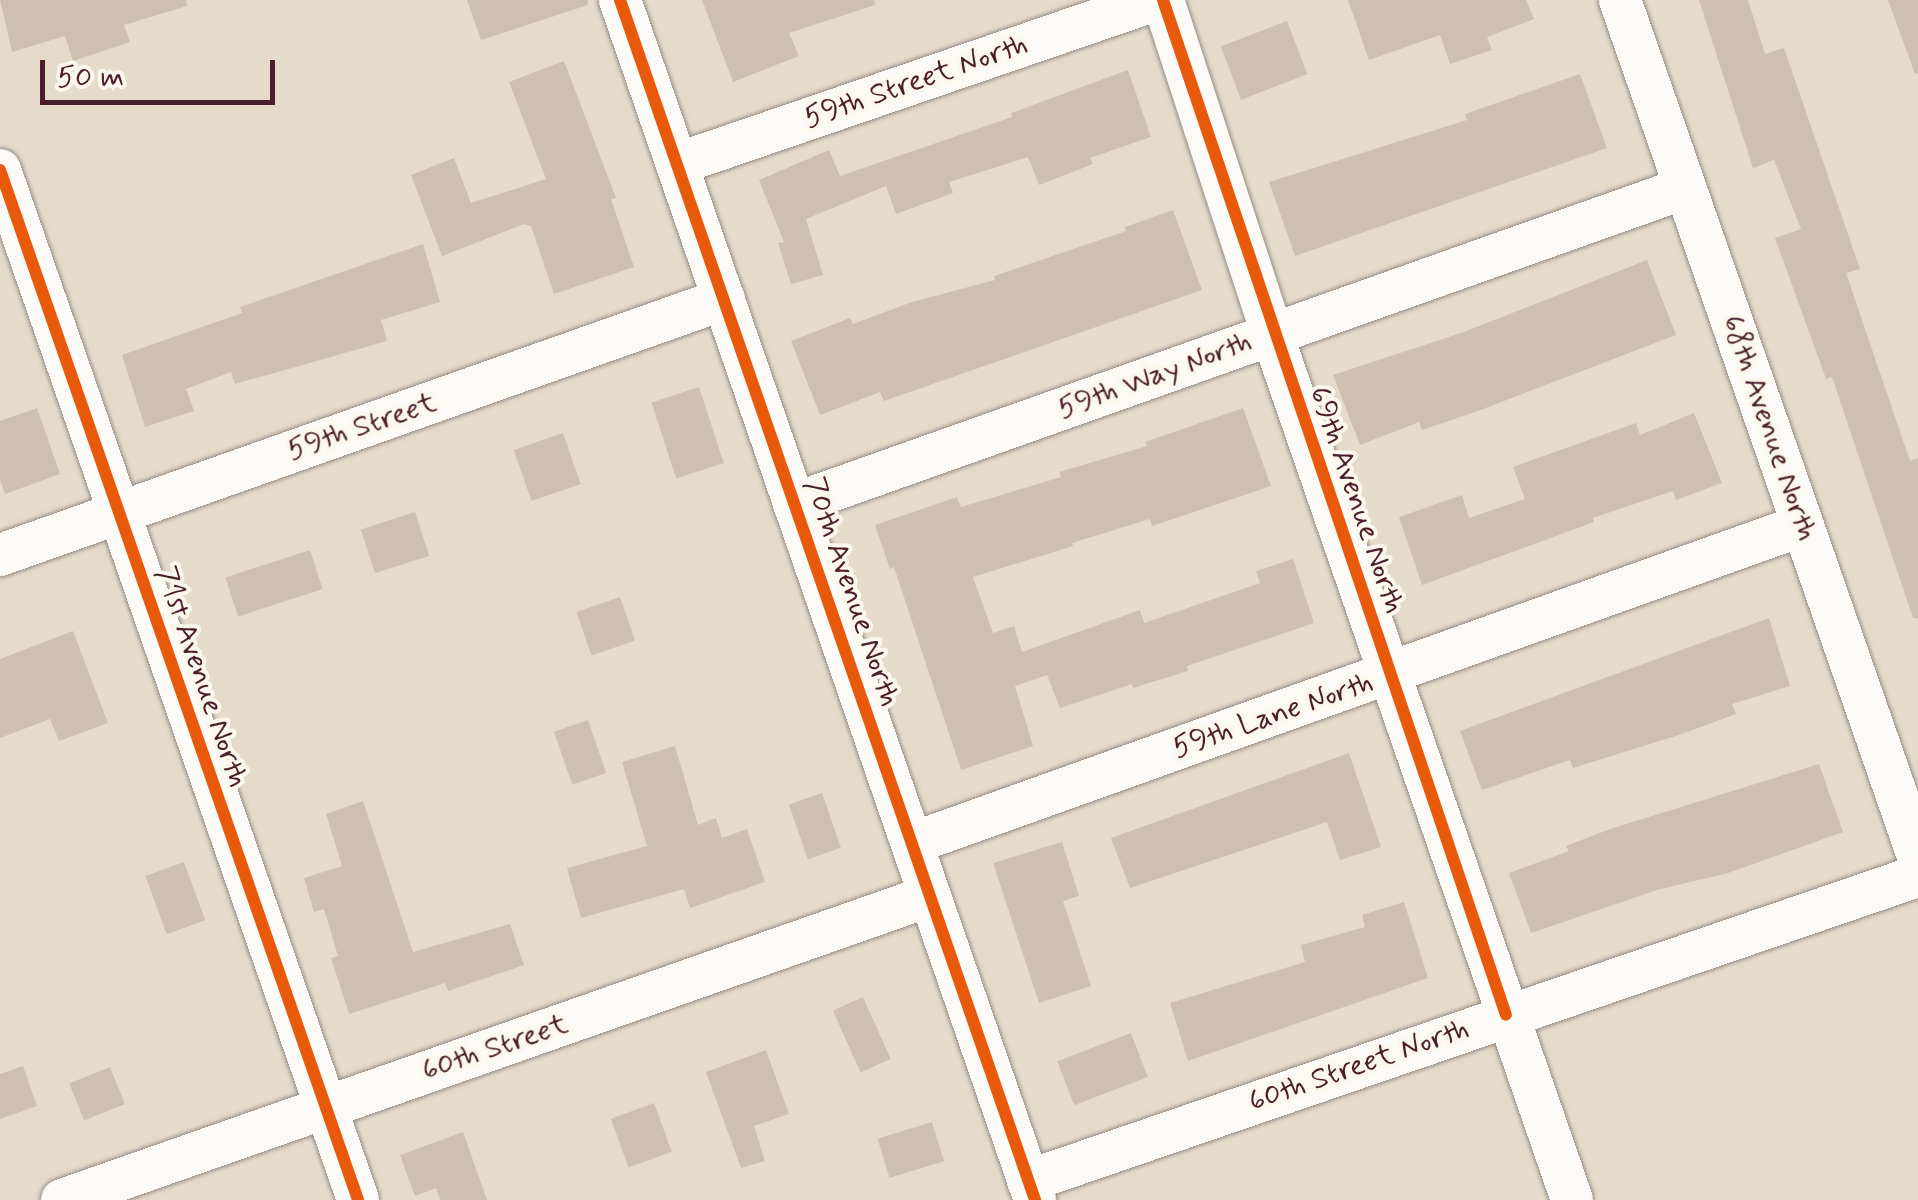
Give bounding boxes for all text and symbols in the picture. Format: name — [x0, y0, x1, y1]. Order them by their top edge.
street label: 59th Street North — [800, 27, 1032, 137]
scale bar — [45, 40, 280, 102]
text: 50 m — [57, 58, 124, 97]
street label: 68th Avenue North — [1713, 310, 1825, 546]
street label: 59th Way North — [1053, 324, 1257, 428]
street label: 69th Avenue North — [1300, 381, 1412, 619]
street label: 59th Street — [283, 385, 441, 469]
street label: 70th Avenue North — [795, 472, 907, 712]
street label: 71st Avenue North — [146, 562, 256, 792]
street label: 59th Lane North — [1167, 665, 1379, 767]
street label: 60th Street — [417, 1006, 573, 1090]
street label: 60th Street North — [1245, 1012, 1473, 1120]

